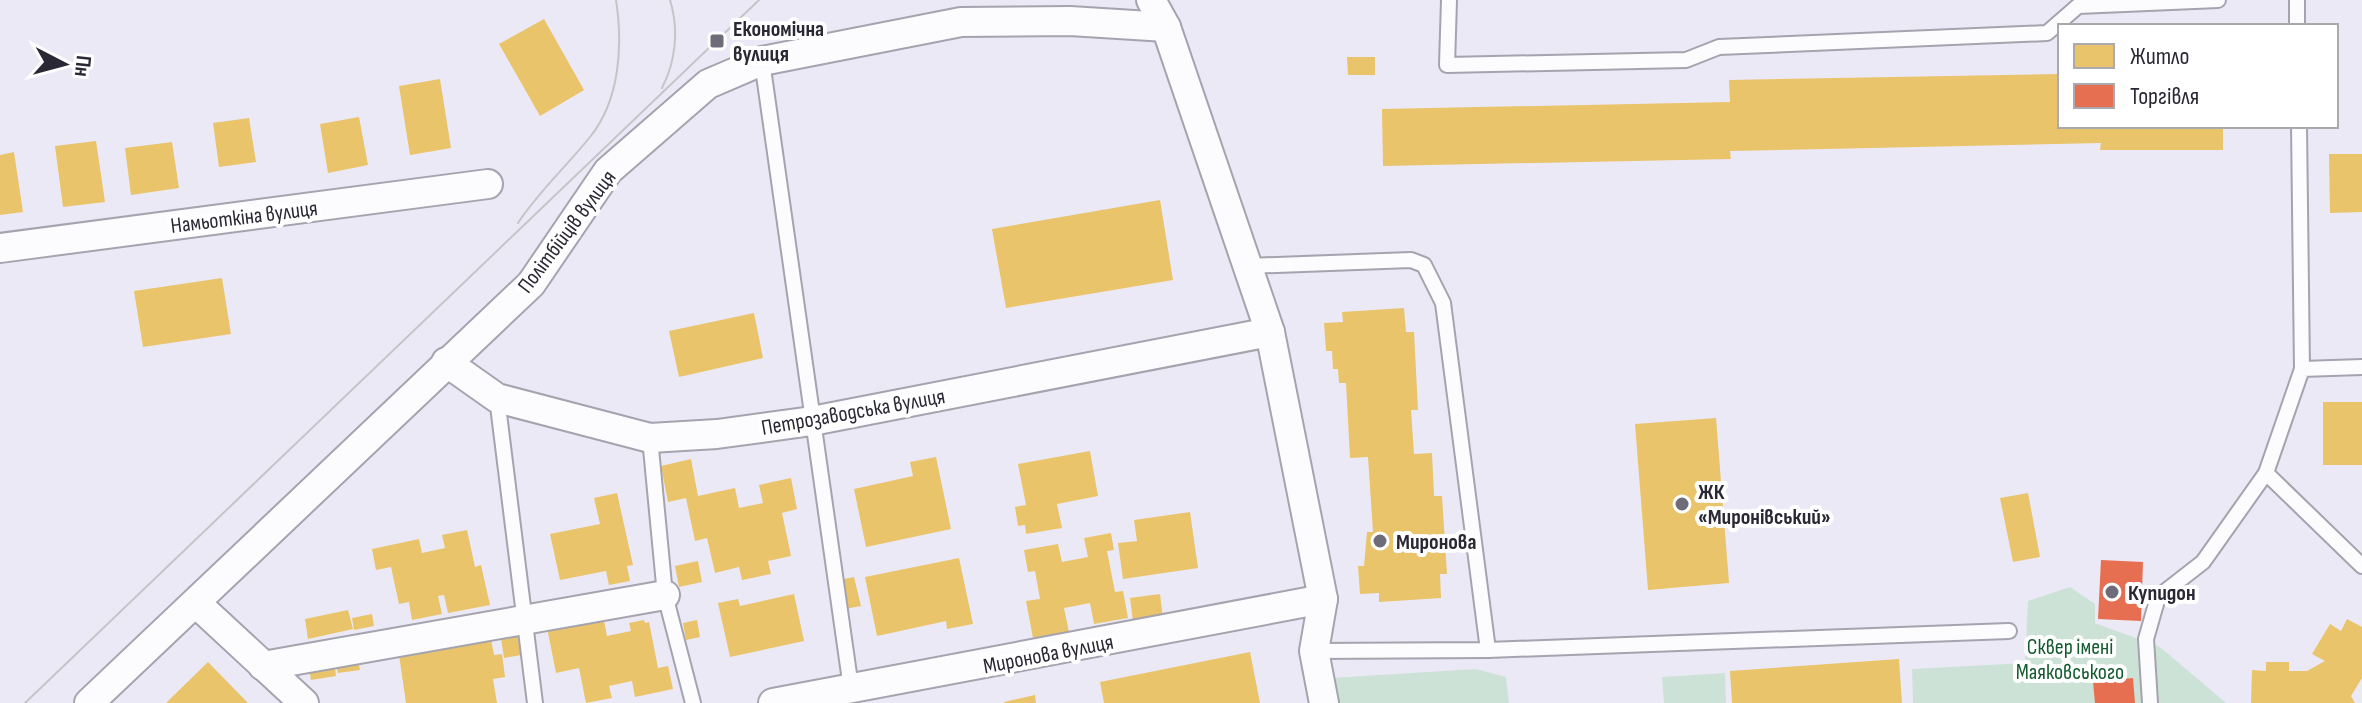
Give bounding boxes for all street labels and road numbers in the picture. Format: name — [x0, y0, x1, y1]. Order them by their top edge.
street label: Політбійців вулиця — [512, 165, 622, 299]
street label: Намьоткіна вулиця — [169, 195, 319, 240]
street label: Петрозаводська вулиця — [759, 383, 947, 442]
street label: Миронова вулиця — [981, 629, 1116, 680]

